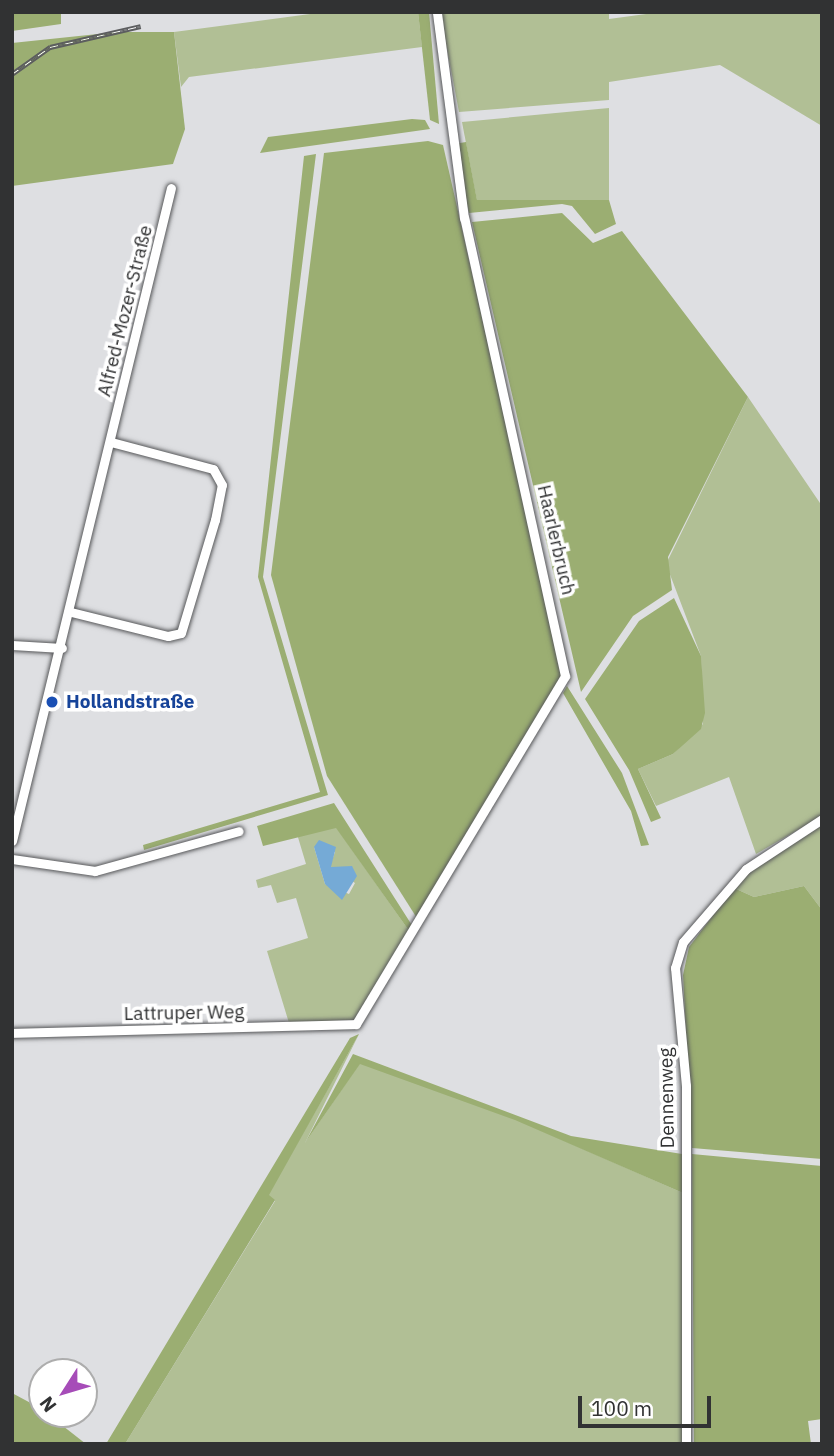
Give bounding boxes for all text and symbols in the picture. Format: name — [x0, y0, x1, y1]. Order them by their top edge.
street label: Alfred-Mozer-Straße — [93, 223, 157, 399]
street label: Haarlerbruch — [532, 483, 580, 597]
place label: Hollandstraße — [66, 691, 194, 713]
marker: Hollandstraße — [44, 694, 60, 710]
street label: Lattruper Weg — [124, 1001, 244, 1025]
street label: Dennenweg — [655, 1047, 679, 1149]
north arrow — [28, 1358, 98, 1428]
scale bar — [582, 1382, 715, 1426]
text: N — [34, 1392, 62, 1417]
text: 100 m — [591, 1394, 652, 1422]

